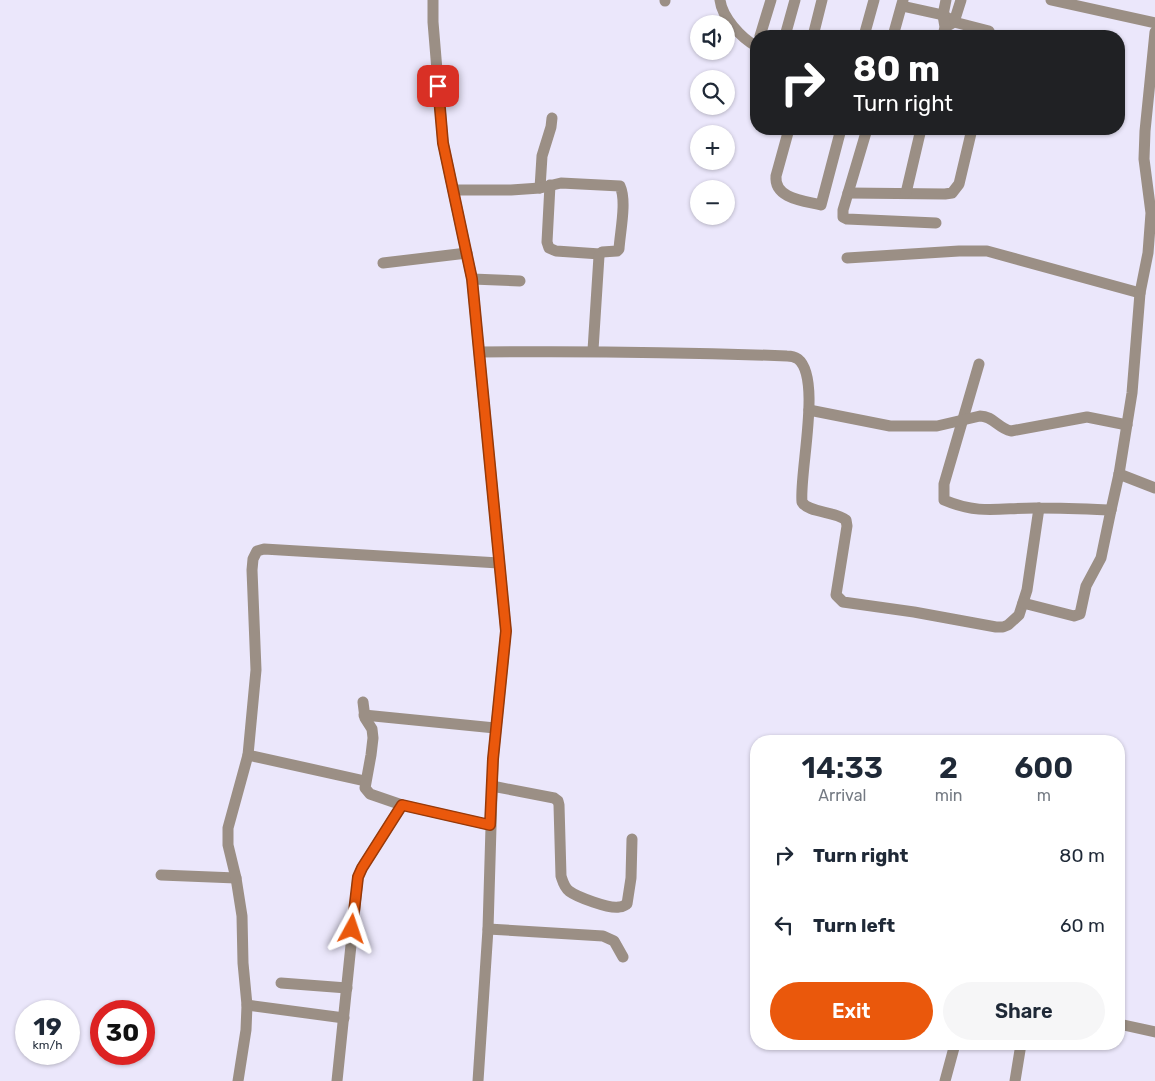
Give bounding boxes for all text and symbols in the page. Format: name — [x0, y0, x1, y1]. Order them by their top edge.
map controls — [690, 15, 735, 225]
button: sound — [690, 15, 735, 60]
text: 80 m — [853, 48, 940, 90]
icon: right — [770, 50, 835, 115]
pin — [417, 65, 459, 107]
button: search — [690, 70, 735, 115]
icon: arrive — [424, 72, 452, 100]
text: Turn right — [853, 90, 953, 117]
button: + — [690, 125, 735, 170]
button: − — [690, 180, 735, 225]
text: 14:33 — [802, 750, 883, 786]
text: 2 — [939, 750, 958, 786]
text: 600 — [1014, 750, 1073, 786]
text: Arrival — [818, 786, 866, 805]
text: min — [935, 786, 963, 805]
text: m — [1037, 786, 1051, 805]
icon: right — [770, 841, 798, 869]
text: Turn right — [813, 844, 908, 867]
text: 80 m — [1059, 844, 1105, 867]
position arrow — [325, 902, 377, 954]
icon: left — [770, 911, 798, 939]
text: Turn left — [813, 914, 895, 937]
text: 60 m — [1060, 914, 1105, 937]
button: Exit — [770, 982, 933, 1040]
button: Share — [943, 982, 1105, 1040]
speed limit sign: 30 — [90, 1000, 155, 1065]
text: 19 — [33, 1012, 62, 1041]
text: km/h — [33, 1038, 62, 1052]

